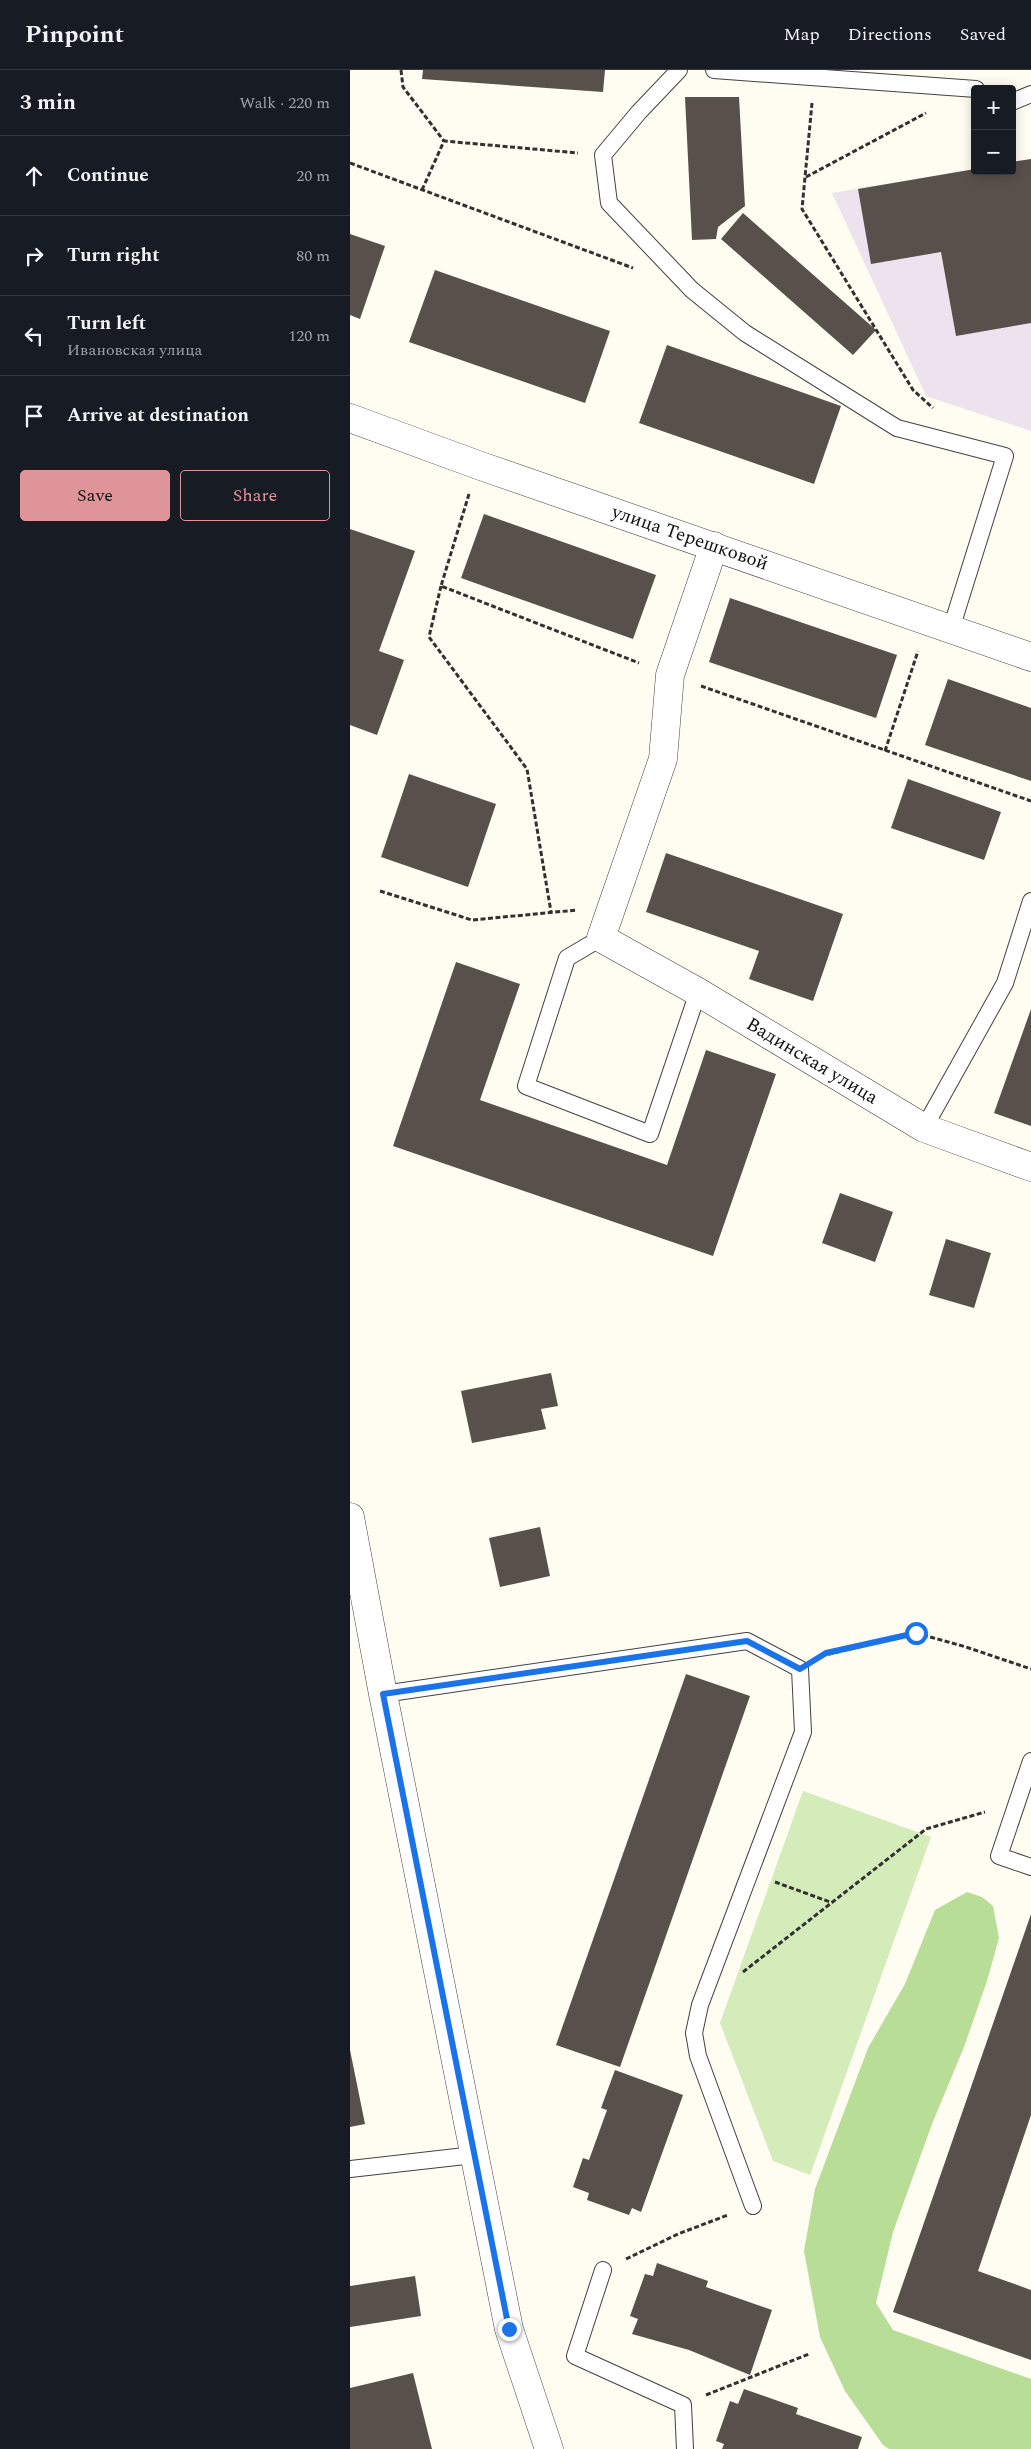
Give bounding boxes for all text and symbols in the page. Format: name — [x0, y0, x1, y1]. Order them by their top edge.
text: Pinpoint — [25, 17, 124, 53]
text: Map — [784, 21, 820, 48]
text: Directions — [848, 21, 932, 48]
text: Saved — [960, 21, 1006, 48]
map controls — [971, 85, 1016, 175]
button: + — [971, 85, 1016, 130]
text: 3 min — [20, 87, 76, 119]
text: Walk · 220 m — [239, 91, 330, 115]
button: − — [971, 130, 1016, 175]
text: Continue — [67, 161, 149, 190]
icon: ahead — [20, 162, 48, 190]
text: 20 m — [296, 164, 330, 188]
text: Turn right — [67, 241, 160, 270]
icon: right — [20, 242, 48, 270]
text: 80 m — [296, 244, 330, 268]
text: Turn left — [67, 309, 146, 338]
icon: left — [20, 322, 48, 350]
text: 120 m — [288, 324, 330, 348]
text: Ивановская улица — [67, 338, 202, 362]
text: Arrive at destination — [67, 401, 249, 430]
icon: arrive — [20, 402, 48, 430]
button: Save — [20, 470, 170, 521]
button: Share — [180, 470, 330, 521]
street label: улица Терешковой — [607, 497, 772, 578]
street label: Вадинская улица — [740, 1010, 884, 1112]
route start — [905, 1622, 928, 1645]
route end — [498, 2318, 521, 2341]

